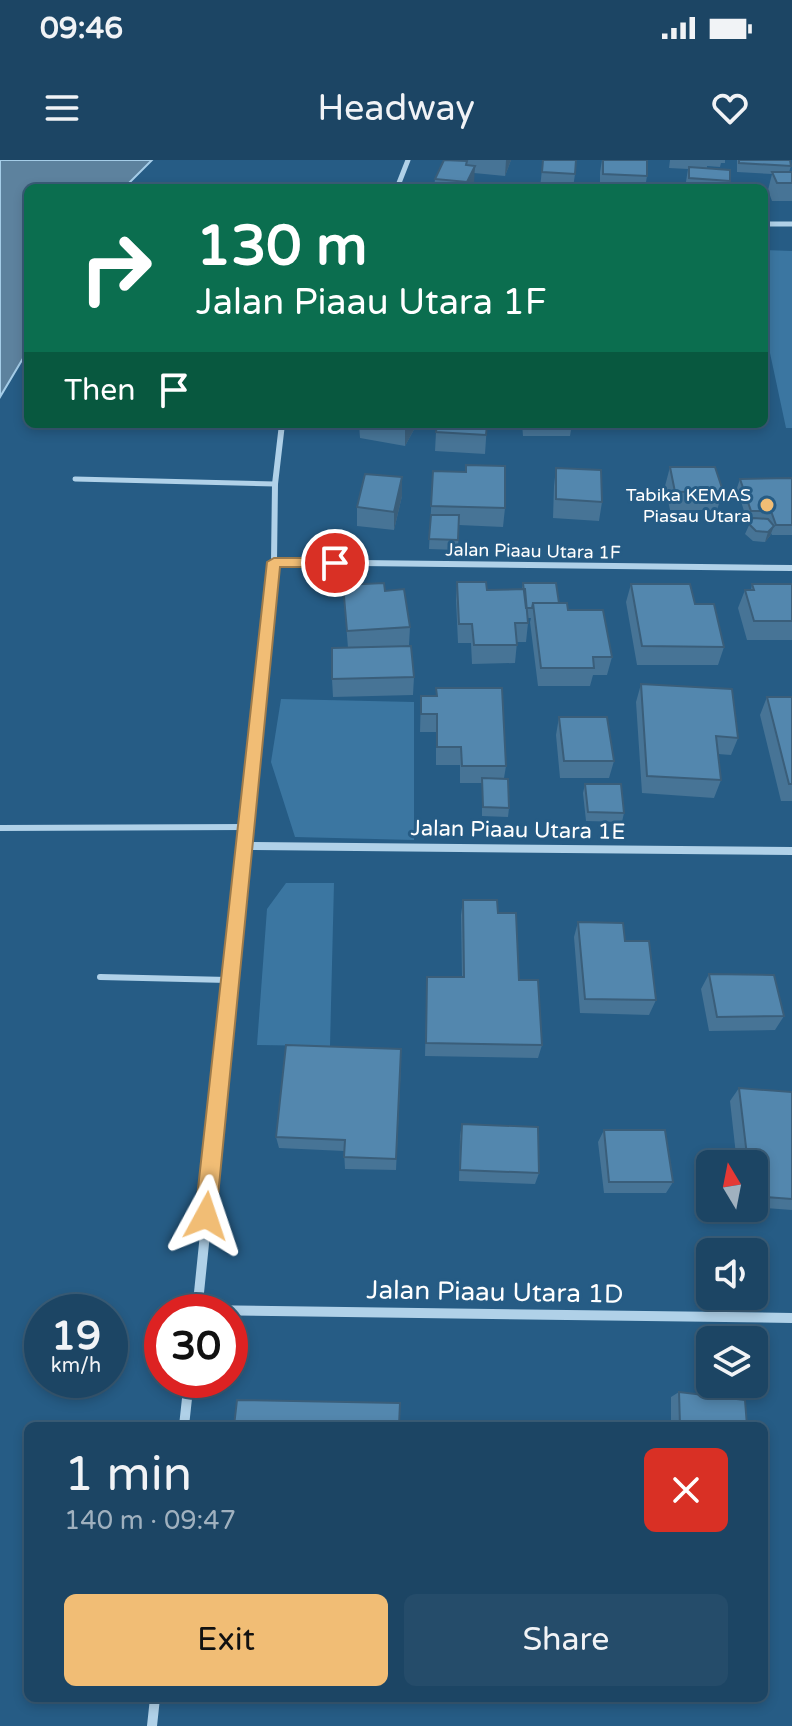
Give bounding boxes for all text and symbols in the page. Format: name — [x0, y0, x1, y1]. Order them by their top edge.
text: 09:46 — [40, 10, 123, 47]
icon: menu — [40, 86, 84, 130]
icon: heart — [708, 86, 752, 130]
text: Headway — [317, 87, 475, 130]
text: 130 m — [196, 213, 367, 280]
icon: right — [64, 216, 168, 320]
text: Jalan Piaau Utara 1F — [196, 281, 547, 324]
icon: arrive — [152, 368, 196, 412]
text: Then — [64, 372, 136, 409]
place label: Tabika KEMAS Piasau Utara — [626, 484, 751, 527]
marker: Tabika KEMAS Piasau Utara — [758, 496, 776, 514]
pin — [301, 529, 369, 597]
street label: Jalan Piaau Utara 1F — [445, 538, 621, 564]
icon: arrive — [313, 541, 357, 585]
street label: Jalan Piaau Utara 1E — [410, 815, 626, 845]
north arrow — [696, 1150, 768, 1222]
map controls — [696, 1150, 768, 1398]
position arrow — [164, 1174, 248, 1258]
button: sound — [696, 1238, 768, 1310]
street label: Jalan Piaau Utara 1D — [366, 1274, 624, 1310]
speed limit sign: 30 — [144, 1294, 248, 1398]
text: 19 — [51, 1312, 101, 1360]
button: layers — [696, 1326, 768, 1398]
text: km/h — [51, 1354, 101, 1378]
text: 1 min — [64, 1446, 192, 1504]
button: close — [644, 1448, 728, 1532]
text: 140 m · 09:47 — [64, 1505, 236, 1536]
button: Exit — [64, 1594, 388, 1686]
button: Share — [404, 1594, 728, 1686]

